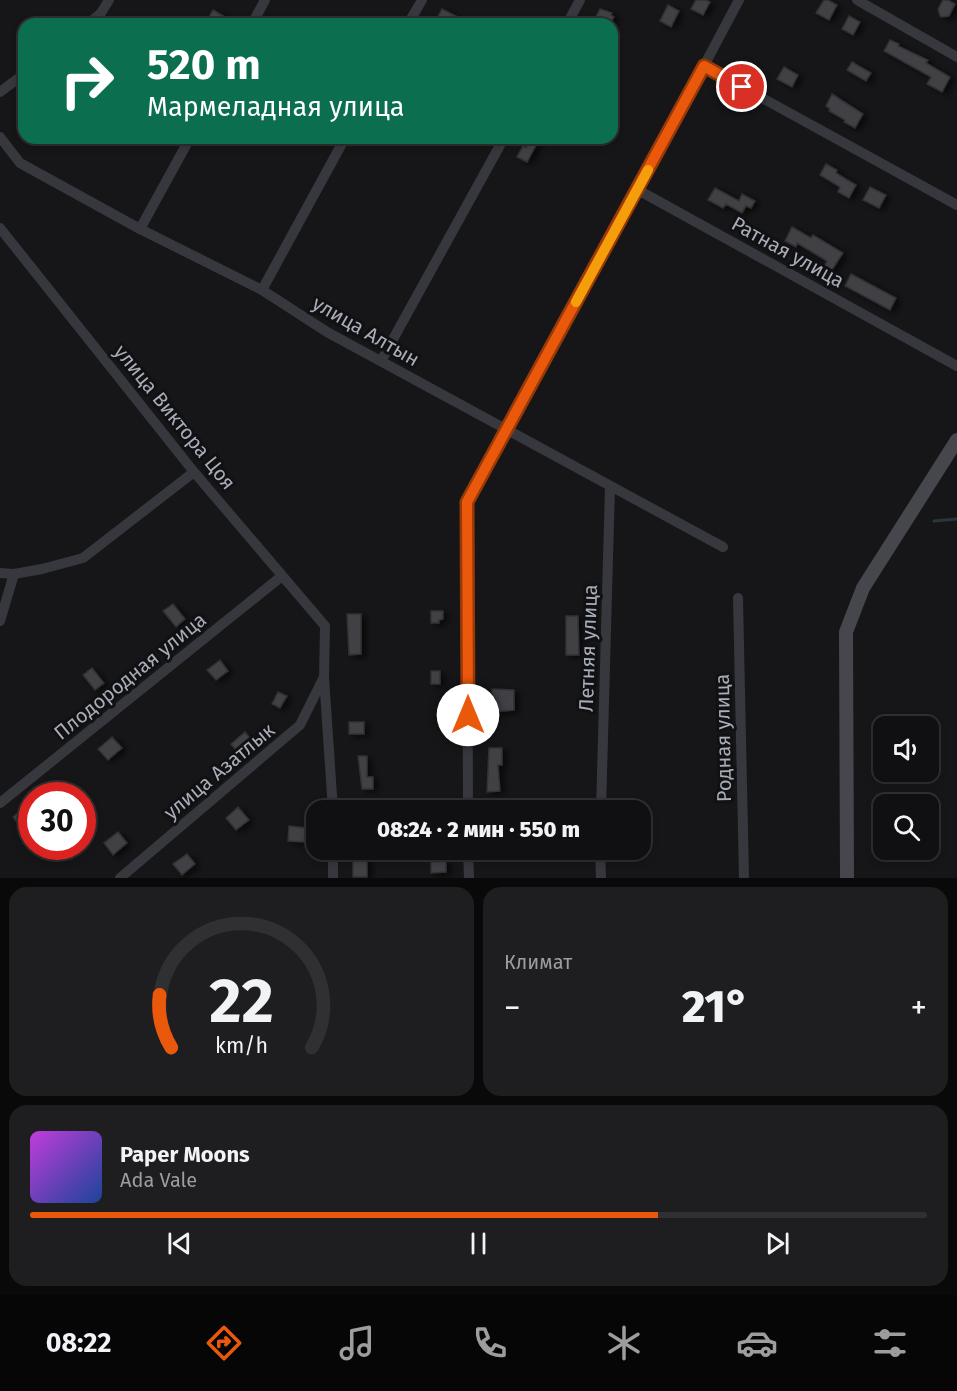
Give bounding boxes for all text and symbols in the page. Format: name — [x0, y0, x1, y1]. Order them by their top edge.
text: 520 m — [147, 40, 261, 90]
icon: right — [48, 42, 126, 120]
pin — [716, 61, 767, 112]
icon: arrive — [725, 70, 758, 103]
text: Мармеладная улица — [147, 91, 405, 123]
street label: Ратная улица — [728, 211, 848, 293]
street label: улица Алтын — [308, 291, 424, 371]
street label: улица Виктора Цоя — [109, 340, 241, 494]
street label: Летняя улица — [574, 584, 602, 712]
street label: Плодородная улица — [49, 607, 211, 745]
street label: Родная улица — [710, 674, 736, 802]
position arrow — [436, 683, 500, 747]
map controls — [873, 716, 939, 860]
button: sound — [873, 716, 939, 782]
street label: улица Азатлык — [159, 717, 280, 824]
speed limit sign: 30 — [18, 782, 96, 860]
button: search — [873, 794, 939, 860]
text: 08:24 · 2 мин · 550 m — [377, 816, 580, 843]
text: Климат — [504, 950, 572, 974]
text: 22 — [209, 964, 274, 1039]
text: 21° — [682, 980, 749, 1034]
text: − — [504, 988, 521, 1028]
text: + — [911, 988, 927, 1028]
text: km/h — [215, 1034, 268, 1060]
text: Paper Moons — [120, 1141, 250, 1168]
text: Ada Vale — [120, 1168, 197, 1192]
icon: previous — [163, 1227, 196, 1260]
icon: pause — [462, 1227, 495, 1260]
icon: next — [761, 1227, 794, 1260]
icon: directions — [203, 1322, 245, 1364]
icon: music — [336, 1322, 378, 1364]
icon: phone — [469, 1322, 511, 1364]
icon: climate — [603, 1322, 645, 1364]
icon: car — [736, 1322, 778, 1364]
icon: filters — [869, 1322, 911, 1364]
text: 08:22 — [46, 1327, 112, 1359]

